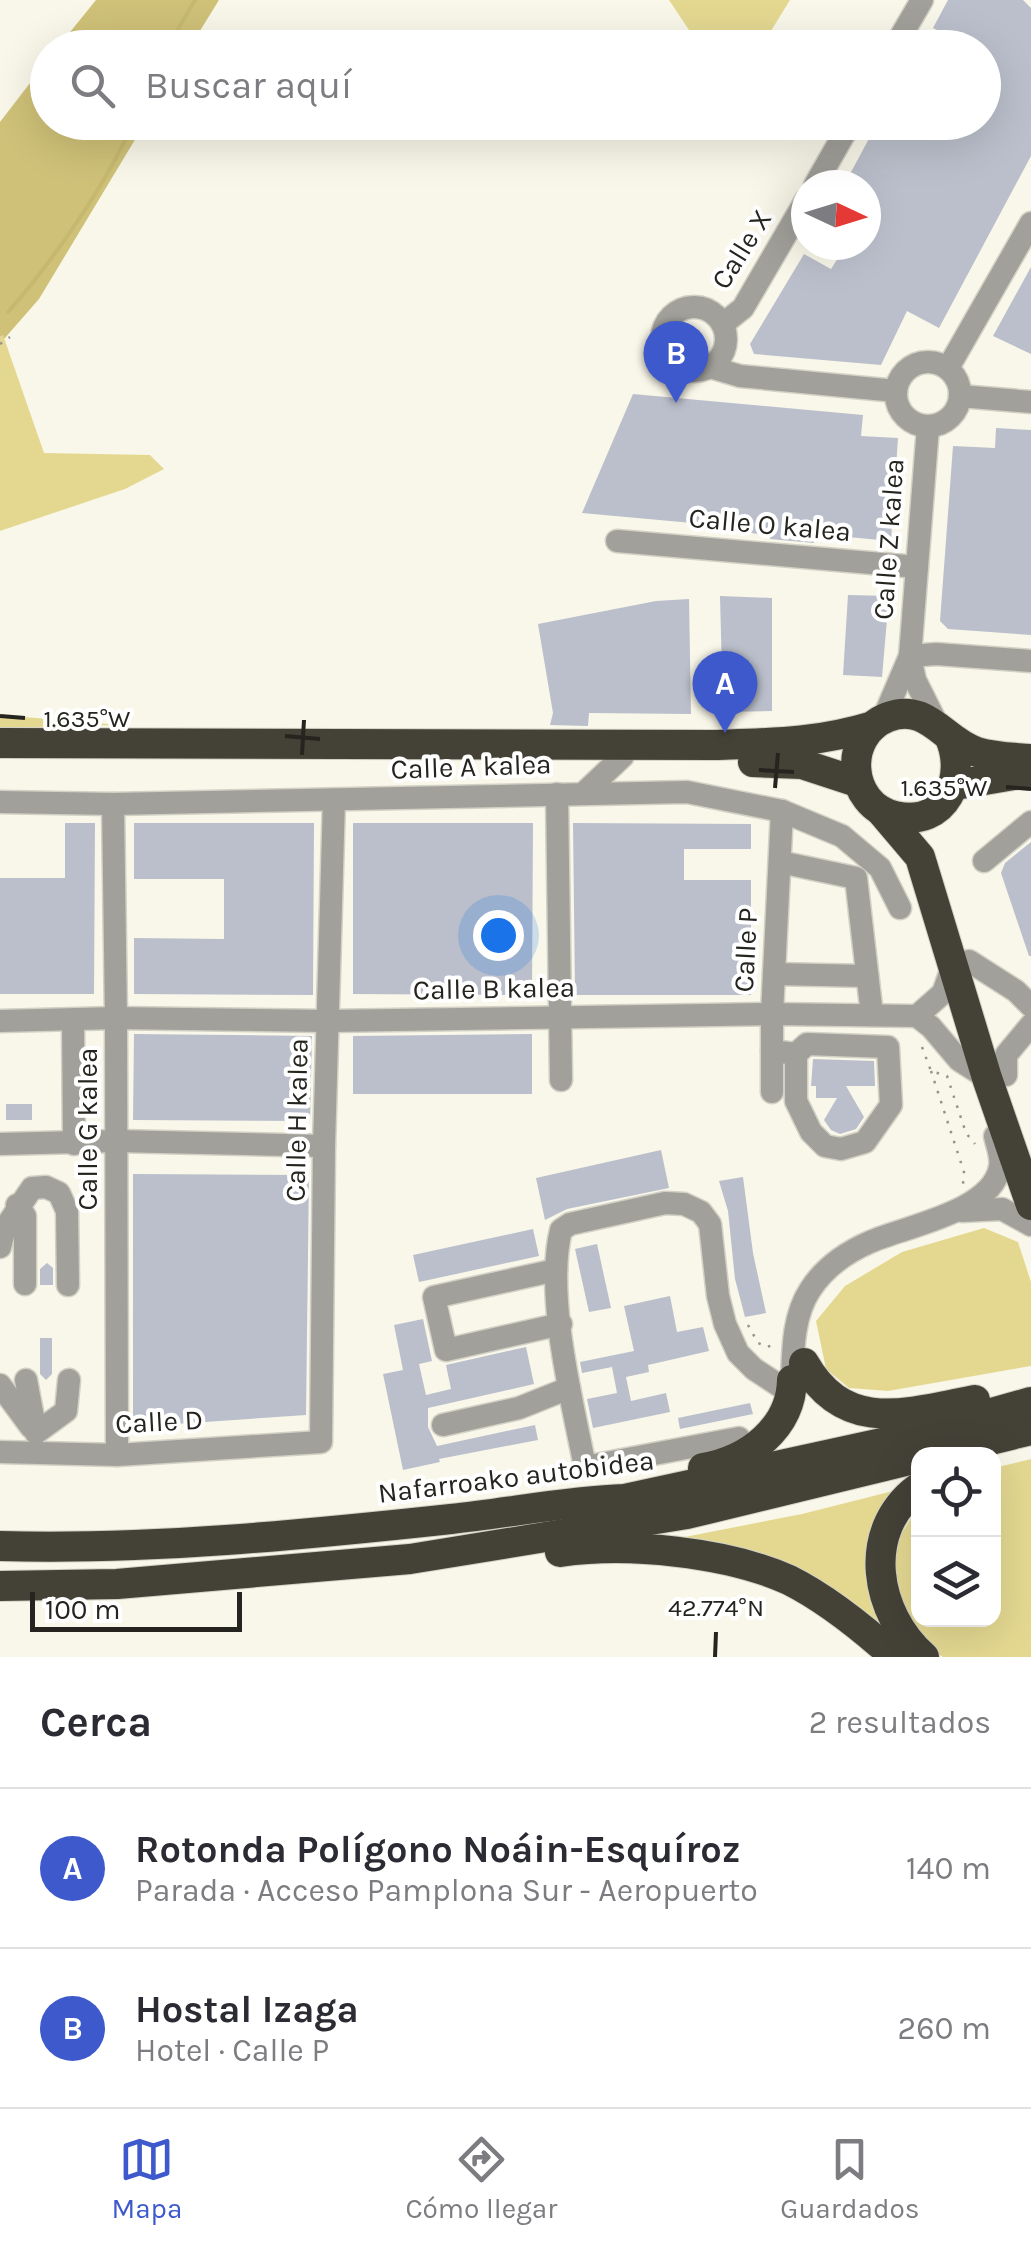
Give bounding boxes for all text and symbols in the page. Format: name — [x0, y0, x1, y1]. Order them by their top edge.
search box — [30, 30, 1001, 140]
icon: search — [65, 58, 120, 113]
text: Buscar aquí — [145, 63, 352, 108]
north arrow — [791, 170, 881, 260]
street label: Calle X — [704, 204, 779, 295]
pin: B — [644, 320, 708, 403]
street label: Calle Z kalea — [866, 457, 911, 621]
street label: Calle O kalea — [687, 501, 853, 548]
pin: A — [692, 650, 758, 733]
text: 1.635°W — [44, 704, 130, 733]
street label: Calle A kalea — [390, 747, 552, 786]
text: 1.635°W — [901, 773, 987, 802]
street label: Calle P — [727, 907, 764, 993]
your location — [473, 910, 524, 961]
street label: Calle B kalea — [413, 971, 575, 1006]
street label: Calle H kalea — [279, 1038, 314, 1202]
street label: Calle G kalea — [71, 1048, 104, 1210]
street label: Calle D — [114, 1403, 204, 1440]
street label: Nafarroako autobidea — [376, 1443, 656, 1510]
map controls — [911, 1447, 1001, 1627]
button: locate — [911, 1447, 1001, 1537]
button: layers — [911, 1537, 1001, 1627]
scale bar — [30, 1587, 242, 1632]
text: 100 m — [45, 1593, 120, 1626]
text: 42.774°N — [668, 1593, 764, 1622]
text: Cerca — [40, 1697, 152, 1747]
text: 2 resultados — [809, 1704, 991, 1741]
text: Rotonda Polígono Noáin-Esquíroz — [135, 1827, 741, 1872]
text: A — [62, 1850, 83, 1887]
text: 140 m — [906, 1850, 991, 1887]
text: Parada · Acceso Pamplona Sur - Aeropuerto — [135, 1872, 758, 1909]
text: Hostal Izaga — [135, 1987, 359, 2032]
text: B — [62, 2010, 83, 2047]
text: 260 m — [898, 2010, 991, 2047]
text: Hotel · Calle P — [135, 2032, 329, 2069]
tab: Mapa — [111, 2132, 182, 2225]
tab: Cómo llegar — [405, 2132, 557, 2225]
tab: Guardados — [780, 2132, 920, 2225]

